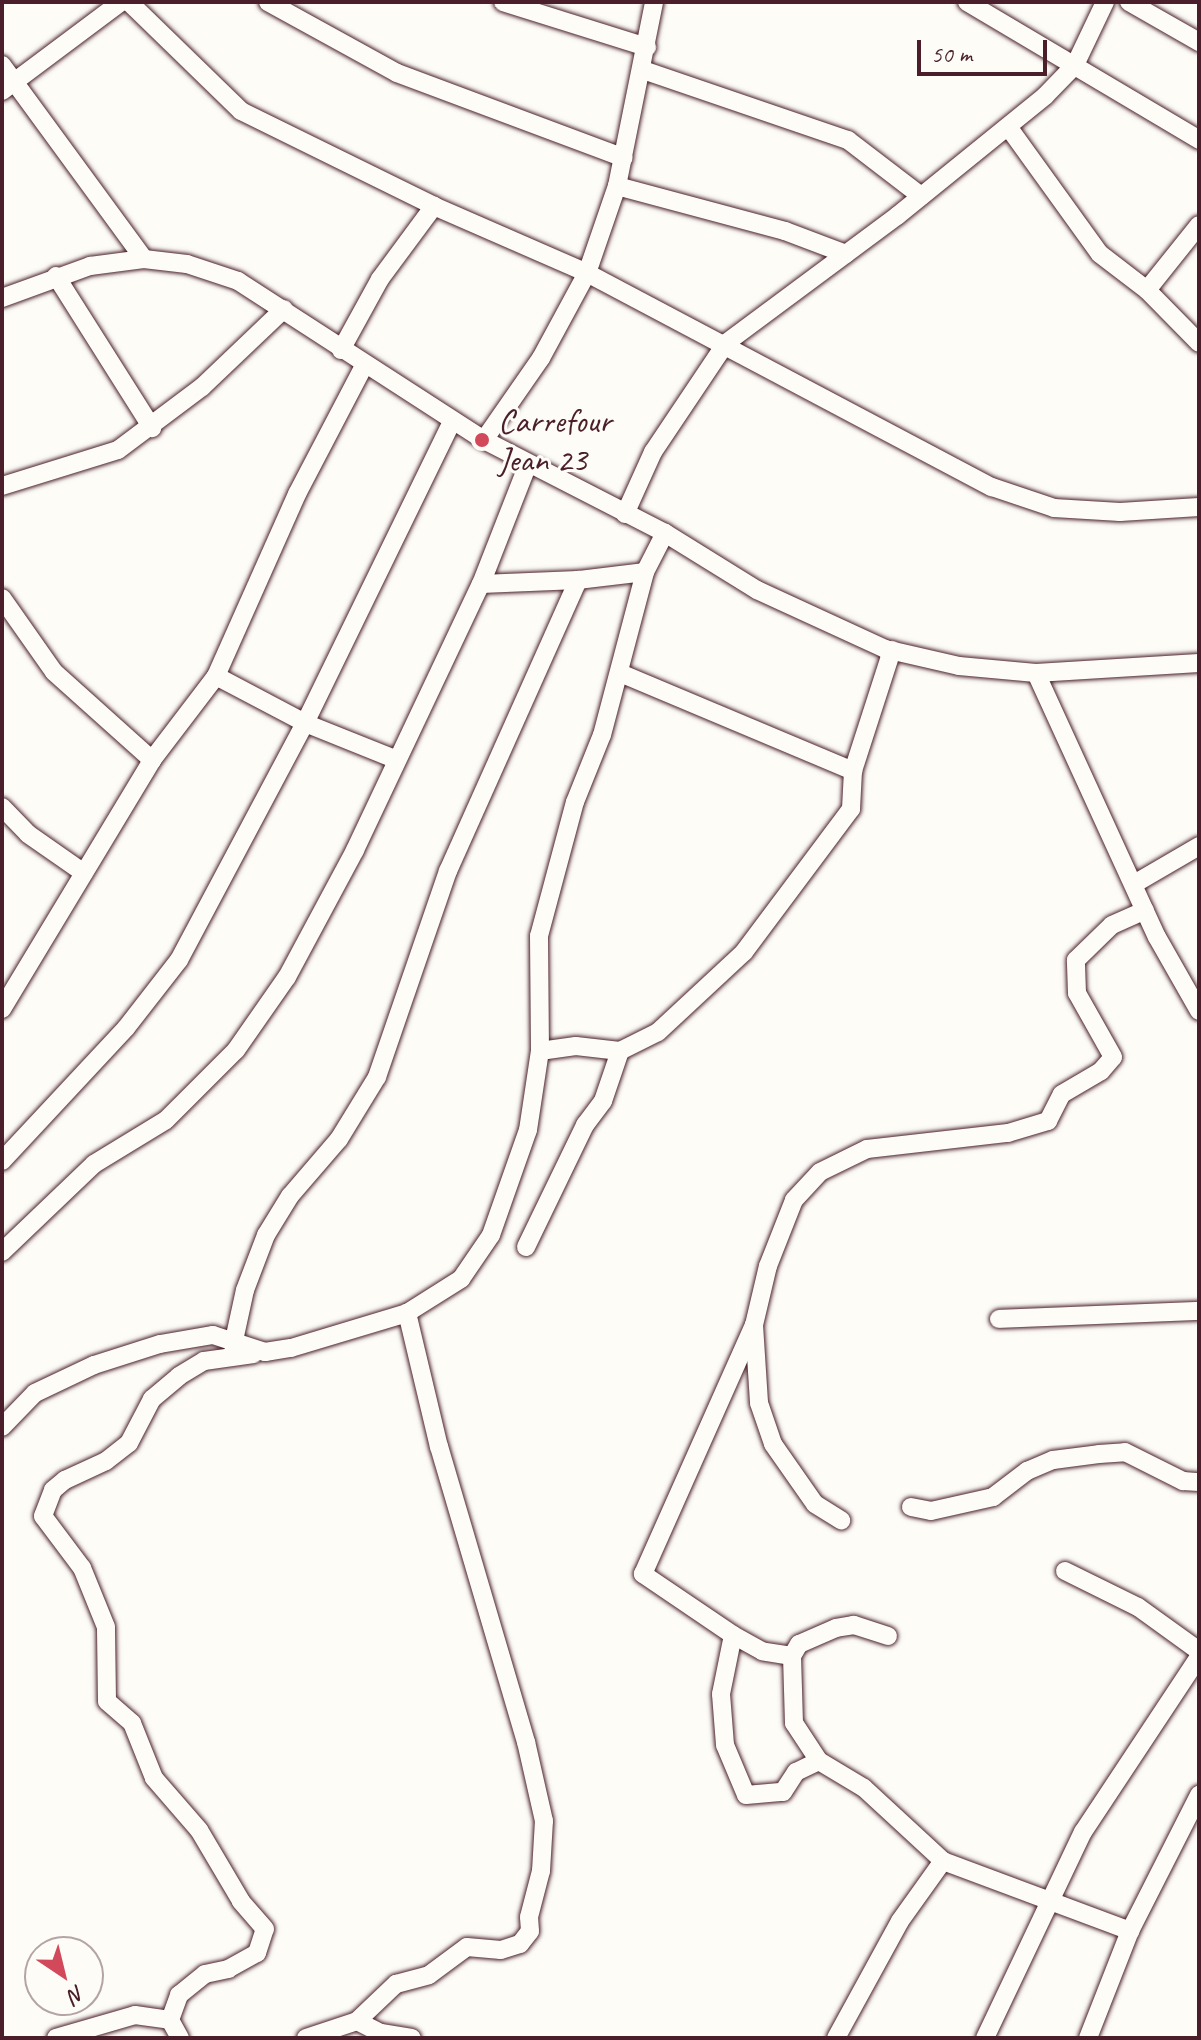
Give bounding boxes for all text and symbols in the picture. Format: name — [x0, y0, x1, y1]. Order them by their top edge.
scale bar — [921, 24, 1051, 74]
text: 50 m — [931, 39, 972, 69]
place label: Carrefour Jean 23 — [498, 400, 611, 480]
marker: Carrefour Jean 23 — [473, 431, 491, 449]
north arrow — [24, 1936, 104, 2016]
text: N — [63, 1979, 90, 2009]

